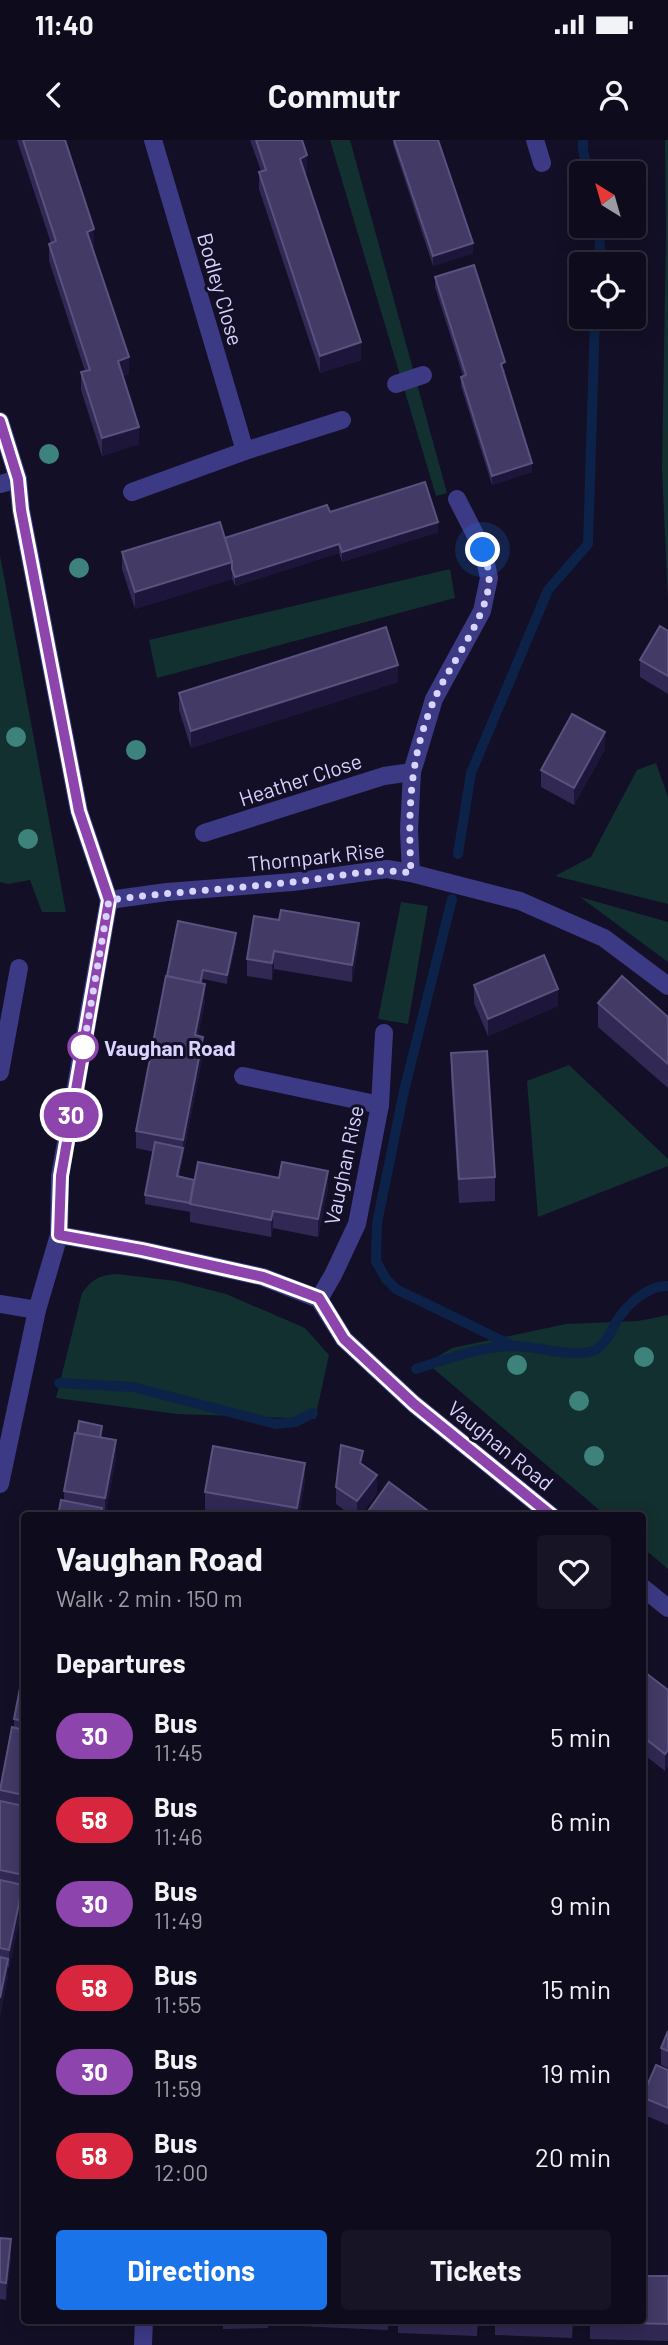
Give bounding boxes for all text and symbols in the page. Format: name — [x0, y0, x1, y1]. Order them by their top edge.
text: 11:40 — [35, 9, 94, 40]
icon: back — [35, 76, 73, 114]
text: Commutr — [268, 76, 400, 114]
icon: person — [595, 76, 633, 114]
north arrow — [569, 161, 646, 238]
map controls — [569, 161, 646, 329]
street label: Bodley Close — [193, 230, 249, 348]
button: locate — [569, 252, 646, 329]
your location — [465, 532, 500, 567]
street label: Heather Close — [235, 747, 365, 811]
street label: Thornpark Rise — [246, 836, 386, 876]
marker: Vaughan Road — [68, 1032, 98, 1062]
place label: Vaughan Road — [104, 1035, 236, 1060]
line badge: 30 — [40, 1092, 102, 1138]
text: 30 — [58, 1100, 84, 1129]
street label: Vaughan Rise — [318, 1103, 368, 1227]
street label: Vaughan Road — [443, 1395, 559, 1495]
button: heart — [537, 1535, 611, 1609]
text: Vaughan Road — [56, 1538, 263, 1578]
text: Walk · 2 min · 150 m — [56, 1584, 242, 1612]
text: Departures — [56, 1647, 186, 1678]
text: Bus — [154, 1707, 197, 1738]
text: 30 — [81, 1721, 108, 1750]
text: 5 min — [550, 1721, 611, 1752]
text: 11:45 — [154, 1738, 202, 1766]
text: Bus — [154, 1791, 197, 1822]
text: 58 — [82, 1805, 107, 1834]
text: 6 min — [550, 1805, 611, 1836]
text: 11:46 — [154, 1822, 202, 1850]
text: Bus — [154, 1875, 197, 1906]
text: 30 — [81, 1889, 108, 1918]
text: 9 min — [550, 1889, 611, 1920]
text: 11:49 — [154, 1906, 203, 1934]
text: Bus — [154, 1959, 197, 1990]
text: 58 — [82, 1973, 107, 2002]
text: 15 min — [541, 1973, 611, 2004]
text: 11:55 — [154, 1990, 202, 2018]
text: Bus — [154, 2043, 197, 2074]
text: 30 — [81, 2057, 108, 2086]
text: 19 min — [541, 2057, 611, 2088]
text: 11:59 — [154, 2074, 202, 2102]
text: Bus — [154, 2127, 197, 2158]
text: 58 — [82, 2141, 107, 2170]
text: 20 min — [535, 2141, 611, 2172]
text: 12:00 — [154, 2158, 208, 2186]
button: Directions — [56, 2230, 327, 2310]
button: Tickets — [341, 2230, 611, 2310]

